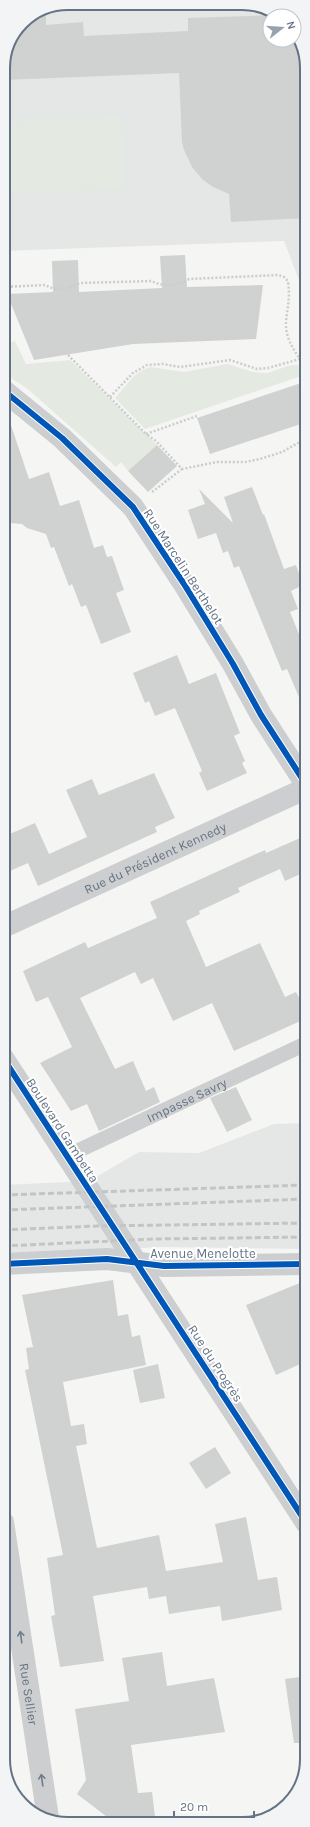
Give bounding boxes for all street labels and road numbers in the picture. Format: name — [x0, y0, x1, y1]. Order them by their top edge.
street label: Rue Marcelin Berthelot — [141, 506, 227, 627]
street label: Rue du Président Kennedy — [82, 819, 229, 897]
street label: Boulevard Gambetta — [23, 1075, 102, 1185]
street label: Impasse Savry — [144, 1075, 229, 1125]
street label: Avenue Menelotte — [150, 1246, 256, 1261]
street label: Rue du Progrès — [185, 1322, 246, 1405]
street label: Rue Sellier — [17, 1662, 41, 1727]

